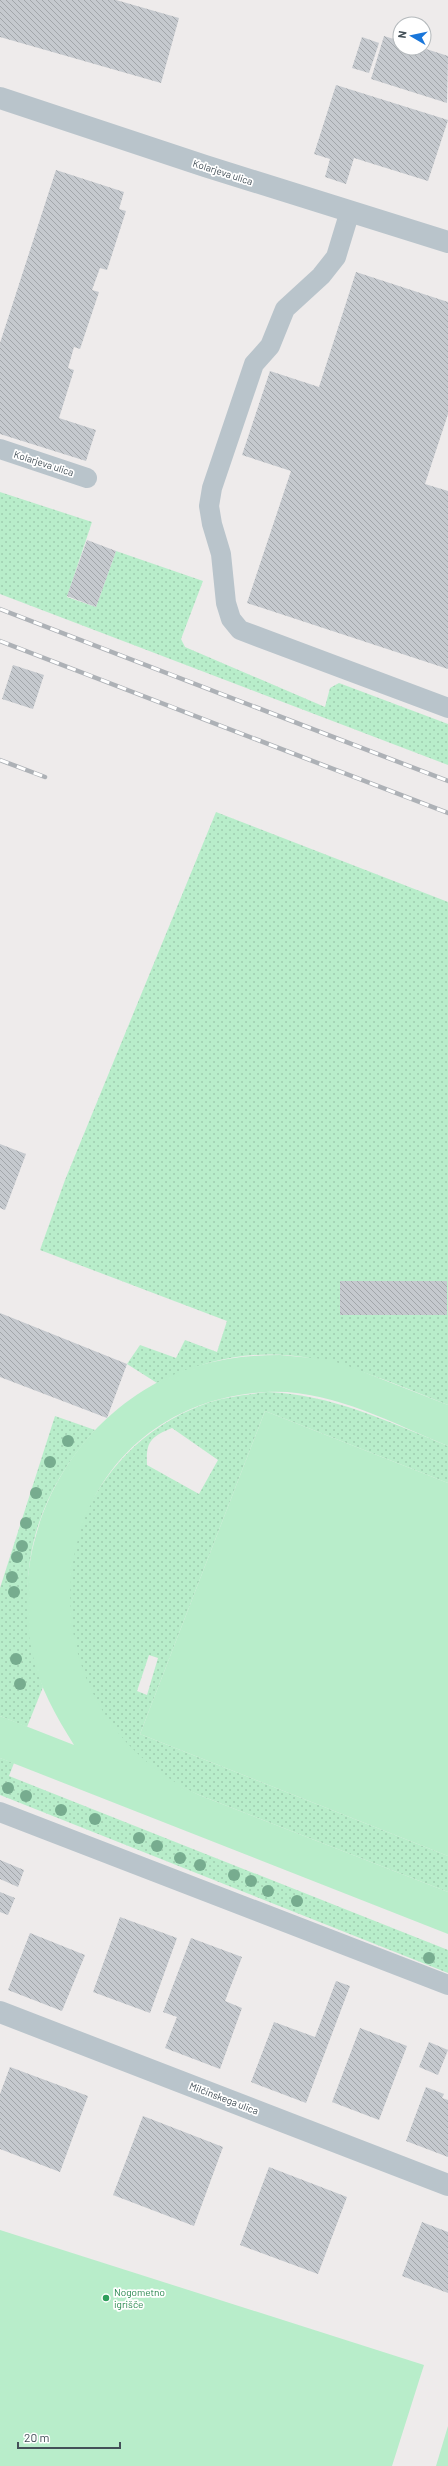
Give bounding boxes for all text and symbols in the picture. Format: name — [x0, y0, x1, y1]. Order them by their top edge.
north arrow — [392, 16, 432, 56]
text: N — [395, 30, 409, 39]
street label: Kolarjeva ulica — [191, 157, 255, 187]
street label: Kolarjeva ulica — [12, 448, 76, 478]
street label: Milčinskega ulica — [188, 2079, 260, 2117]
place label: Nogometno igrišče — [114, 2286, 165, 2310]
marker: Nogometno igrišče — [101, 2293, 111, 2303]
scale bar — [18, 2424, 120, 2450]
text: 20 m — [24, 2430, 50, 2444]

